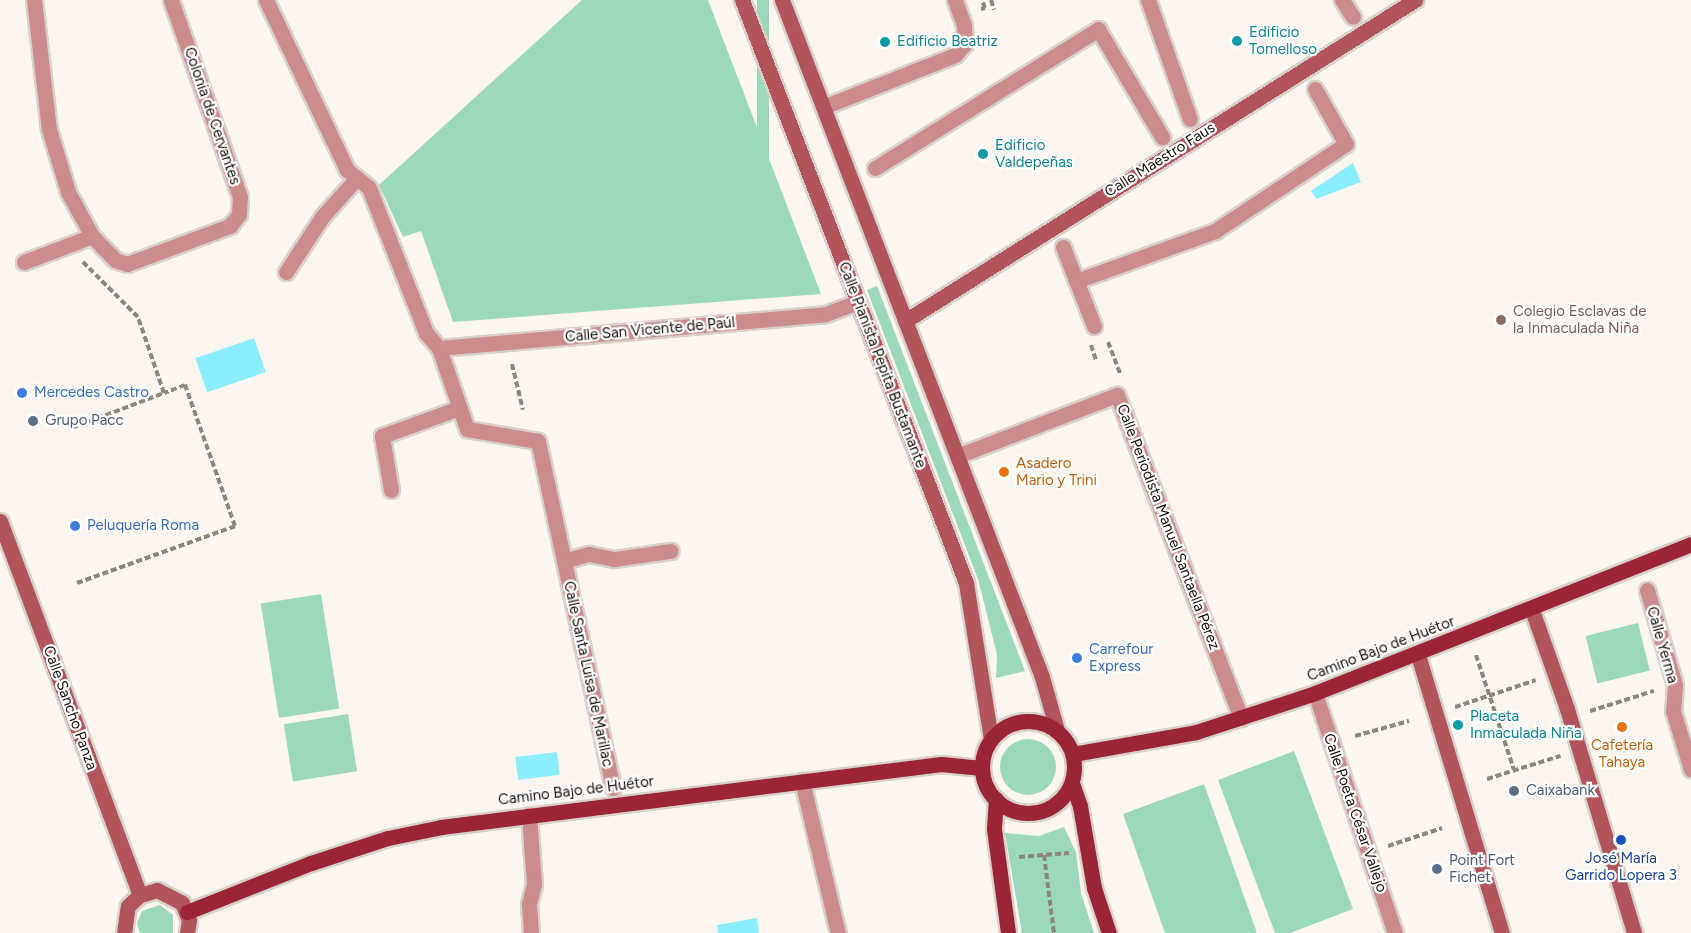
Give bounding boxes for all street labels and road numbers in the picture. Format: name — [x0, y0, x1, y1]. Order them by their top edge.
street label: Colonia de Cervantes — [180, 45, 244, 187]
street label: Calle Maestro Faus — [1102, 119, 1218, 201]
street label: Calle Pianista Pepita Bustamante — [834, 260, 930, 470]
street label: Calle San Vicente de Paúl — [564, 314, 736, 346]
street label: Calle Periodista Manuel Santaella Pérez — [1113, 402, 1223, 652]
street label: Calle Santa Luisa de Marillac — [560, 580, 616, 768]
street label: Calle Yerma — [1642, 605, 1682, 685]
street label: Camino Bajo de Huétor — [1305, 613, 1457, 685]
street label: Calle Sancho Panza — [39, 644, 101, 772]
street label: Calle Poeta César Vallejo — [1319, 731, 1391, 895]
street label: Camino Bajo de Huétor — [497, 773, 655, 809]

